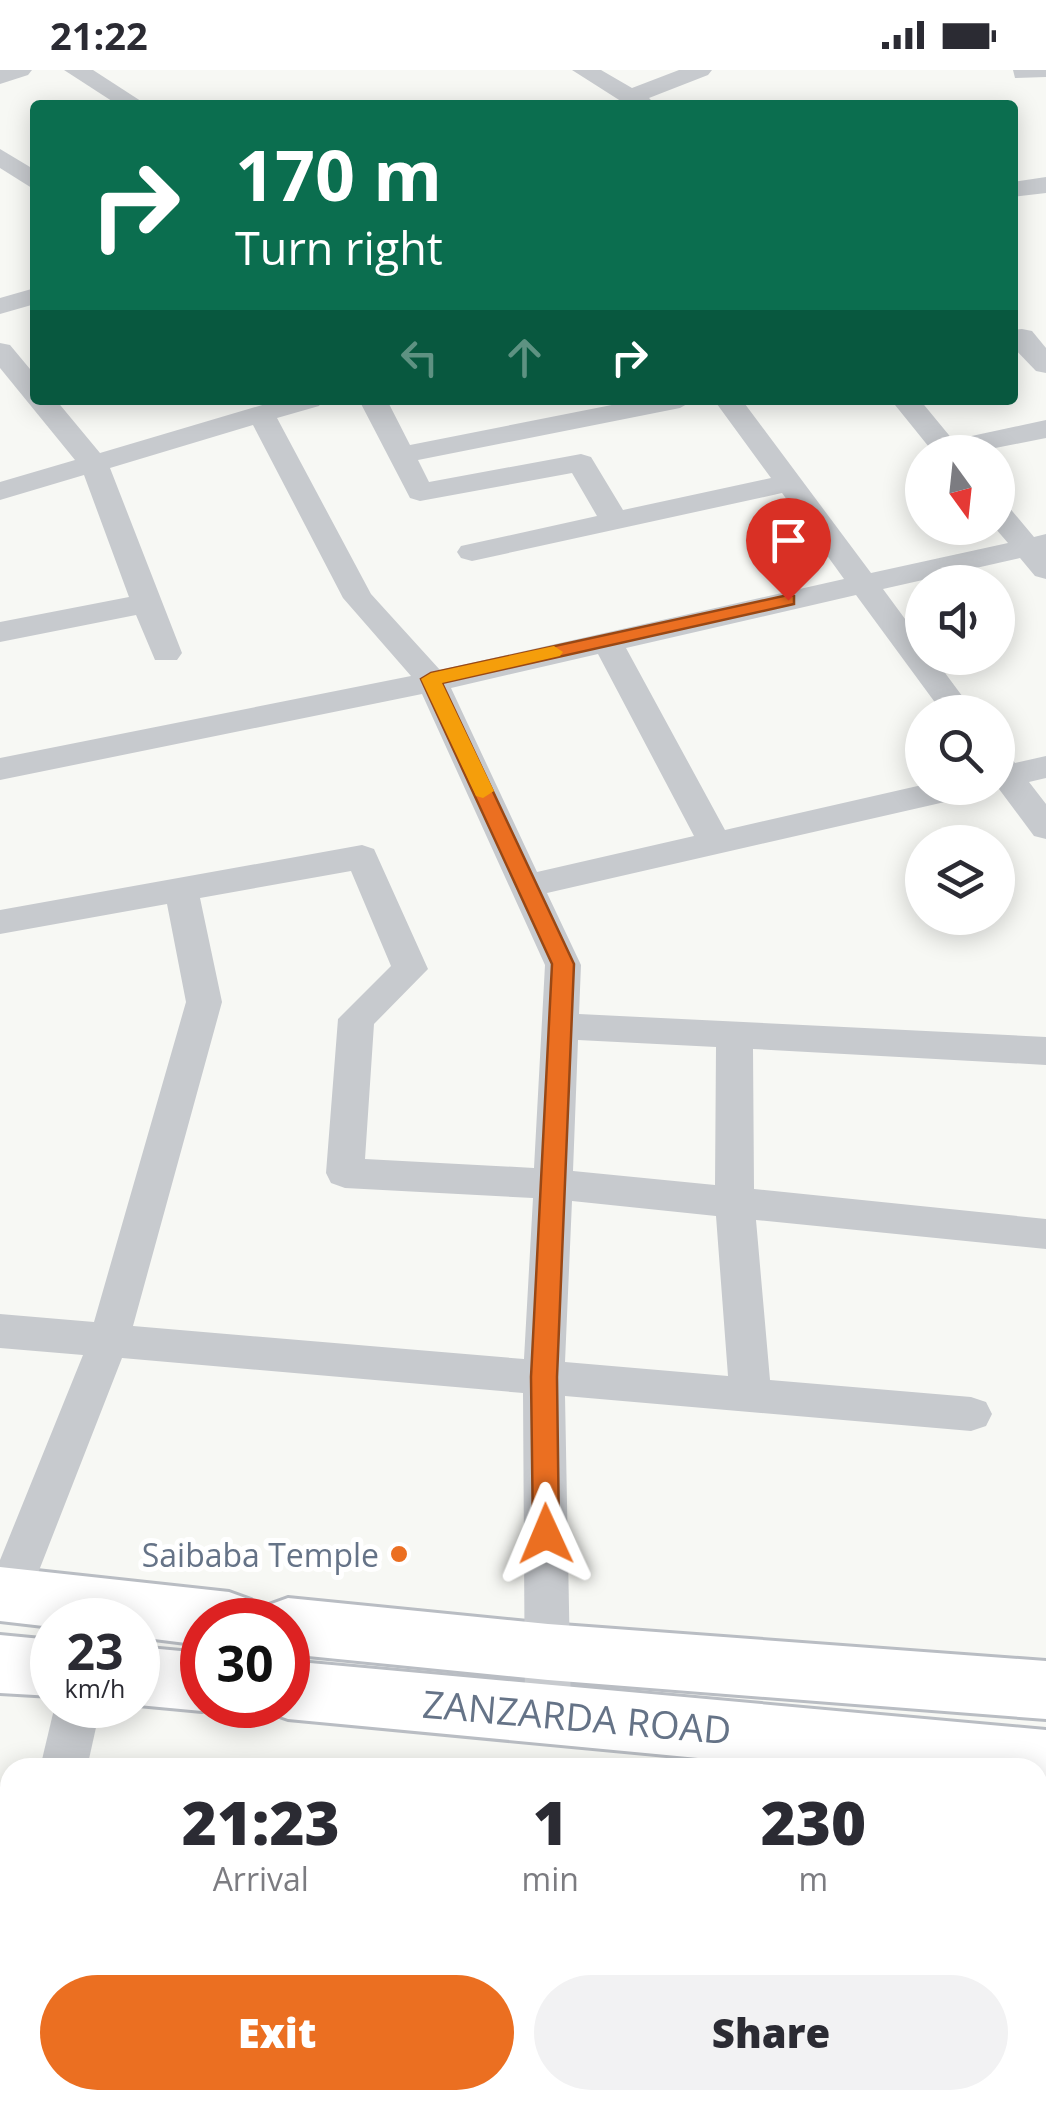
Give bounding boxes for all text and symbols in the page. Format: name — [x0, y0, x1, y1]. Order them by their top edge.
text: 21:22 — [50, 9, 148, 61]
text: 170 m — [235, 126, 442, 222]
icon: right — [70, 140, 200, 270]
text: Turn right — [235, 217, 443, 278]
icon: left — [392, 330, 447, 385]
icon: ahead — [497, 330, 552, 385]
icon: right — [602, 330, 657, 385]
north arrow — [905, 435, 1015, 545]
map controls — [905, 435, 1015, 935]
pin — [746, 498, 831, 601]
icon: arrive — [761, 513, 816, 568]
button: sound — [905, 565, 1015, 675]
button: search — [905, 695, 1015, 805]
button: layers — [905, 825, 1015, 935]
position arrow — [494, 1482, 598, 1586]
place label: Saibaba Temple — [142, 1533, 379, 1576]
marker: Saibaba Temple — [388, 1543, 410, 1565]
speed limit sign: 30 — [180, 1598, 310, 1728]
text: 23 — [66, 1617, 124, 1685]
text: km/h — [65, 1671, 125, 1705]
street label: ZANZARDA ROAD — [420, 1677, 734, 1755]
text: 21:23 — [182, 1781, 340, 1863]
text: 1 — [533, 1781, 568, 1863]
text: 230 — [761, 1781, 866, 1863]
text: Arrival — [213, 1857, 309, 1900]
text: min — [522, 1857, 579, 1900]
text: m — [799, 1857, 828, 1900]
button: Exit — [40, 1975, 514, 2090]
button: Share — [534, 1975, 1008, 2090]

